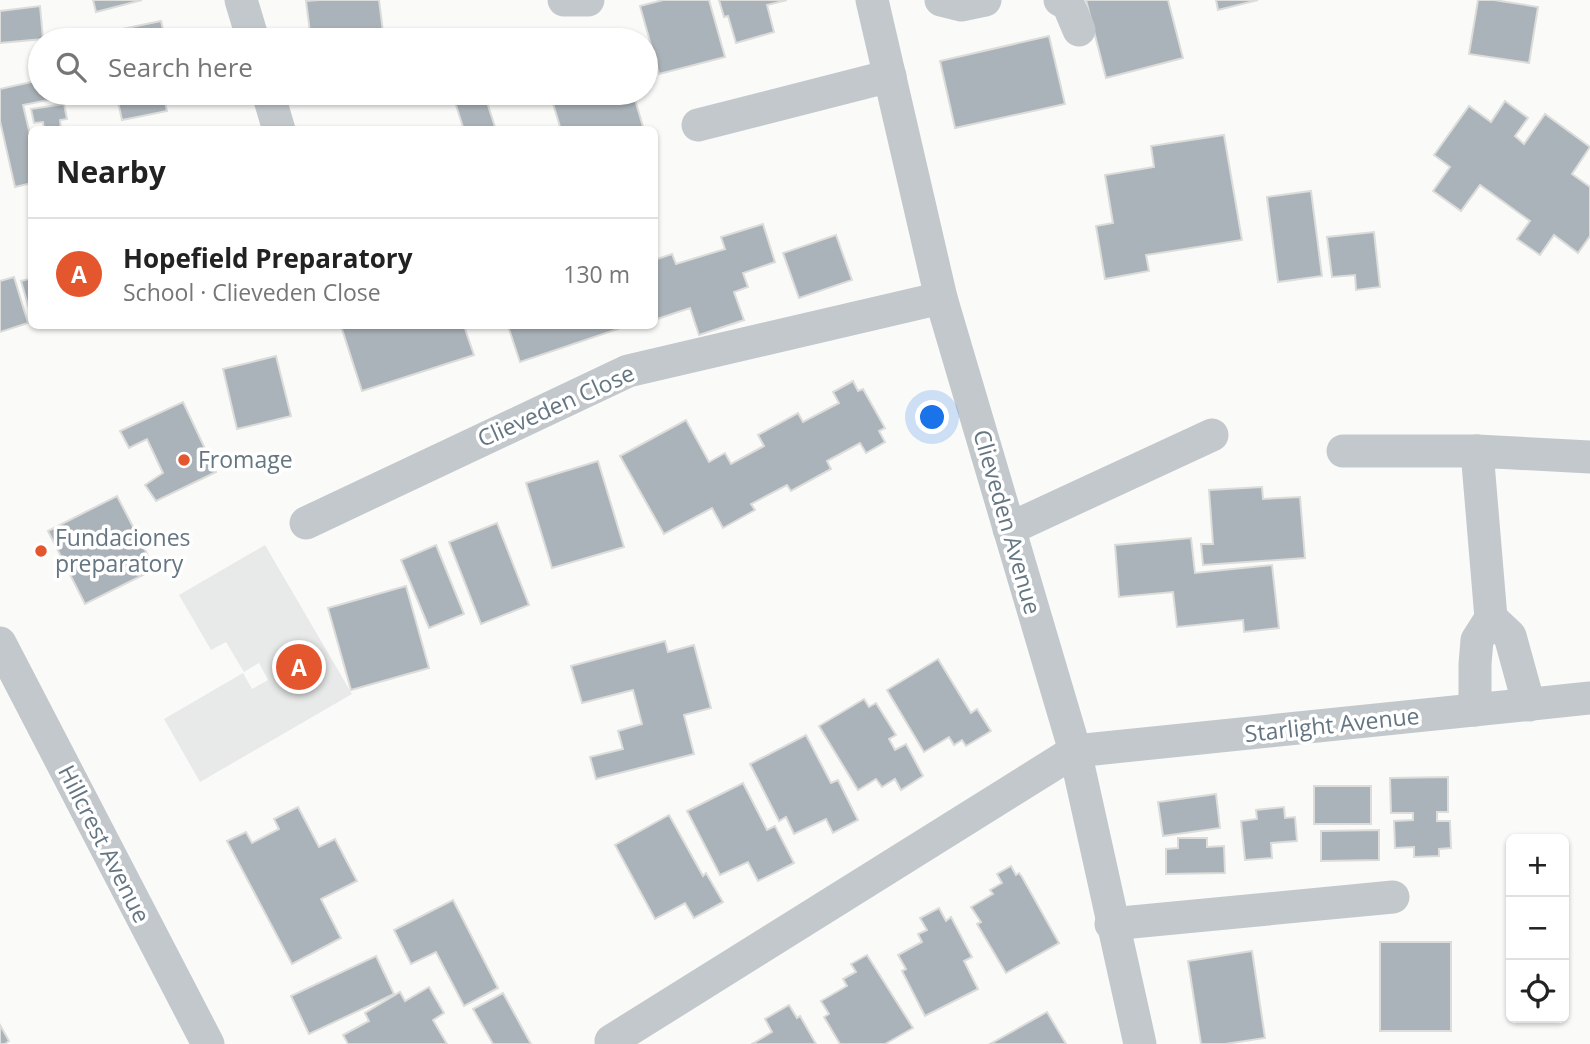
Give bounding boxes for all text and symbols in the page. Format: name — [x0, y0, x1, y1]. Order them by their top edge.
search box — [28, 28, 658, 105]
icon: search — [52, 48, 90, 86]
text: Search here — [108, 49, 253, 85]
text: Nearby — [56, 151, 166, 192]
text: Hopefield Preparatory — [123, 240, 412, 276]
text: A — [71, 258, 87, 290]
text: 130 m — [563, 258, 630, 290]
text: School · Clieveden Close — [123, 276, 381, 308]
street label: Clieveden Close — [472, 356, 639, 454]
your location — [915, 400, 949, 434]
street label: Clieveden Avenue — [966, 426, 1050, 618]
place label: Fromage — [198, 443, 293, 475]
marker: Fromage — [176, 452, 192, 468]
place label: Fundaciones preparatory — [55, 521, 191, 579]
marker: Fundaciones preparatory — [33, 543, 49, 559]
pin: A — [276, 641, 322, 693]
street label: Starlight Avenue — [1243, 699, 1421, 749]
street label: Hillcrest Avenue — [51, 759, 158, 928]
map controls — [1506, 834, 1569, 1023]
button: + — [1506, 834, 1569, 897]
button: − — [1506, 897, 1569, 960]
button: locate — [1506, 960, 1569, 1023]

